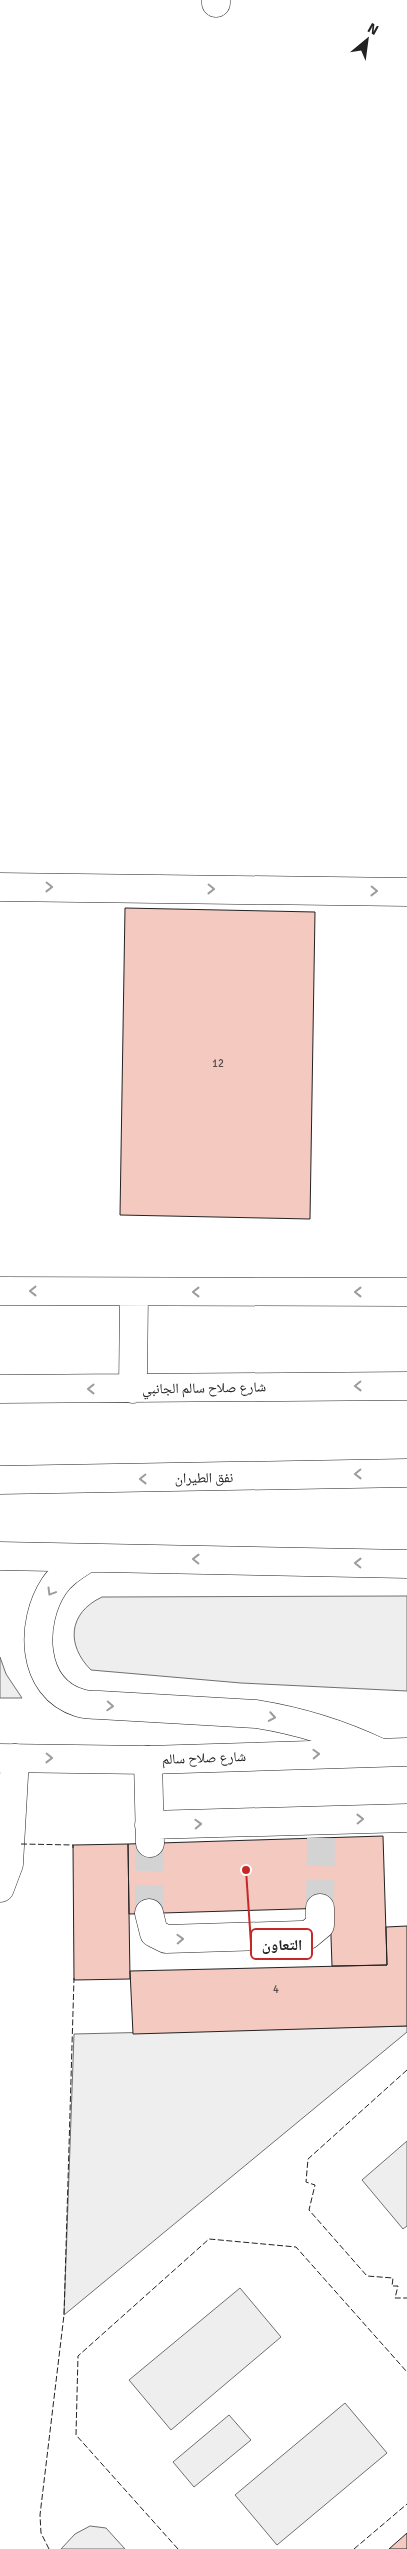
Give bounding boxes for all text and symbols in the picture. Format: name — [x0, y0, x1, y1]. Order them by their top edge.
north arrow — [342, 15, 392, 65]
text: N — [365, 19, 381, 39]
one-way arrow — [45, 882, 53, 892]
one-way arrow — [208, 884, 215, 894]
one-way arrow — [370, 886, 378, 896]
house number: 12 — [212, 1057, 224, 1070]
one-way arrow — [29, 1286, 37, 1296]
one-way arrow — [192, 1287, 200, 1297]
one-way arrow — [354, 1287, 362, 1297]
street label: شارع صلاح سالم الجانبي — [142, 1378, 266, 1400]
one-way arrow — [354, 1381, 362, 1391]
one-way arrow — [87, 1384, 94, 1394]
street label: نفق الطيران — [175, 1469, 234, 1488]
one-way arrow — [354, 1469, 362, 1479]
one-way arrow — [139, 1474, 147, 1485]
one-way arrow — [192, 1554, 200, 1564]
one-way arrow — [354, 1558, 362, 1568]
one-way arrow — [48, 1586, 58, 1595]
one-way arrow — [106, 1700, 114, 1711]
one-way arrow — [268, 1711, 277, 1721]
street label: شارع صلاح سالم — [162, 1748, 246, 1769]
one-way arrow — [312, 1748, 320, 1759]
one-way arrow — [45, 1753, 53, 1763]
one-way arrow — [357, 1814, 365, 1824]
one-way arrow — [194, 1818, 202, 1829]
callout: التعاون — [251, 1929, 312, 1959]
one-way arrow — [176, 1934, 184, 1944]
text: التعاون — [262, 1936, 302, 1954]
house number: 4 — [273, 1983, 279, 1996]

